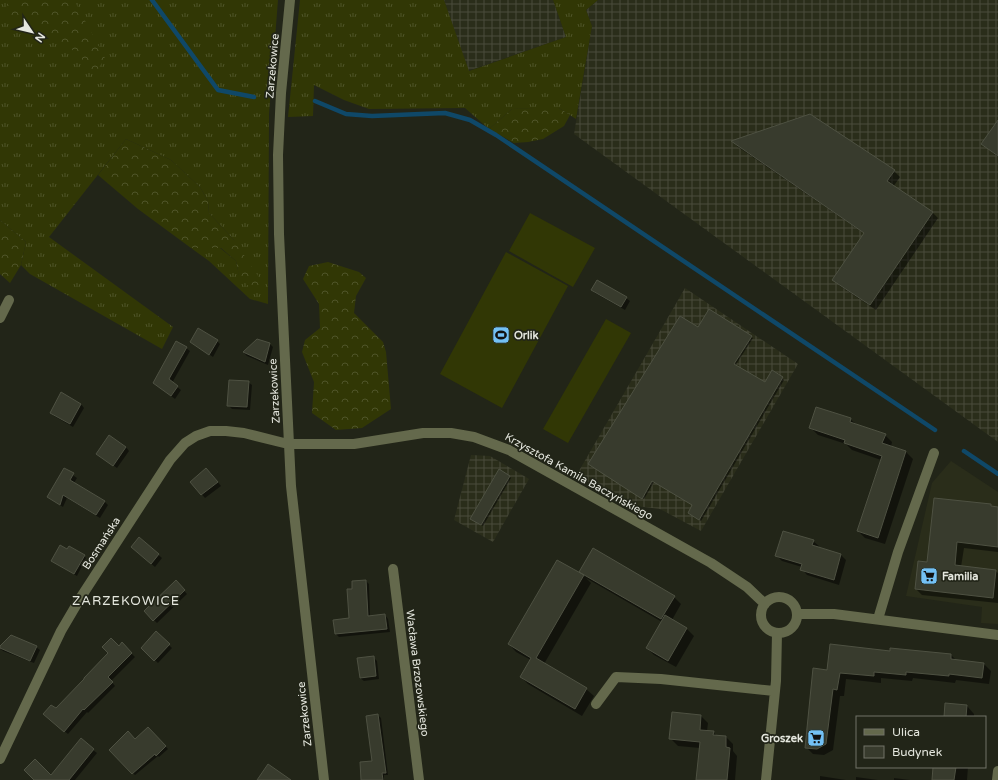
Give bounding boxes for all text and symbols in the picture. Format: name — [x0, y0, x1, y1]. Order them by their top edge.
north arrow — [12, 12, 52, 52]
text: N — [32, 30, 48, 45]
street label: Zarzekowice — [263, 33, 282, 99]
sports icon: Orlik — [491, 325, 511, 345]
place label: Orlik — [514, 329, 539, 342]
street label: Zarzekowice — [266, 358, 283, 424]
street label: Krzysztofa Kamila Baczyńskiego — [502, 430, 655, 523]
street label: Bosmańska — [80, 515, 123, 572]
supermarket icon: Familia — [919, 566, 939, 586]
place label: Familia — [942, 570, 979, 583]
district label: ZARZEKOWICE — [72, 593, 180, 609]
street label: Wacława Brzozowskiego — [403, 609, 432, 738]
street label: Zarzekowice — [295, 681, 314, 747]
legend — [856, 716, 986, 768]
text: Ulica — [892, 725, 920, 739]
supermarket icon: Groszek — [806, 728, 826, 748]
place label: Groszek — [761, 732, 803, 745]
text: Budynek — [892, 745, 943, 759]

